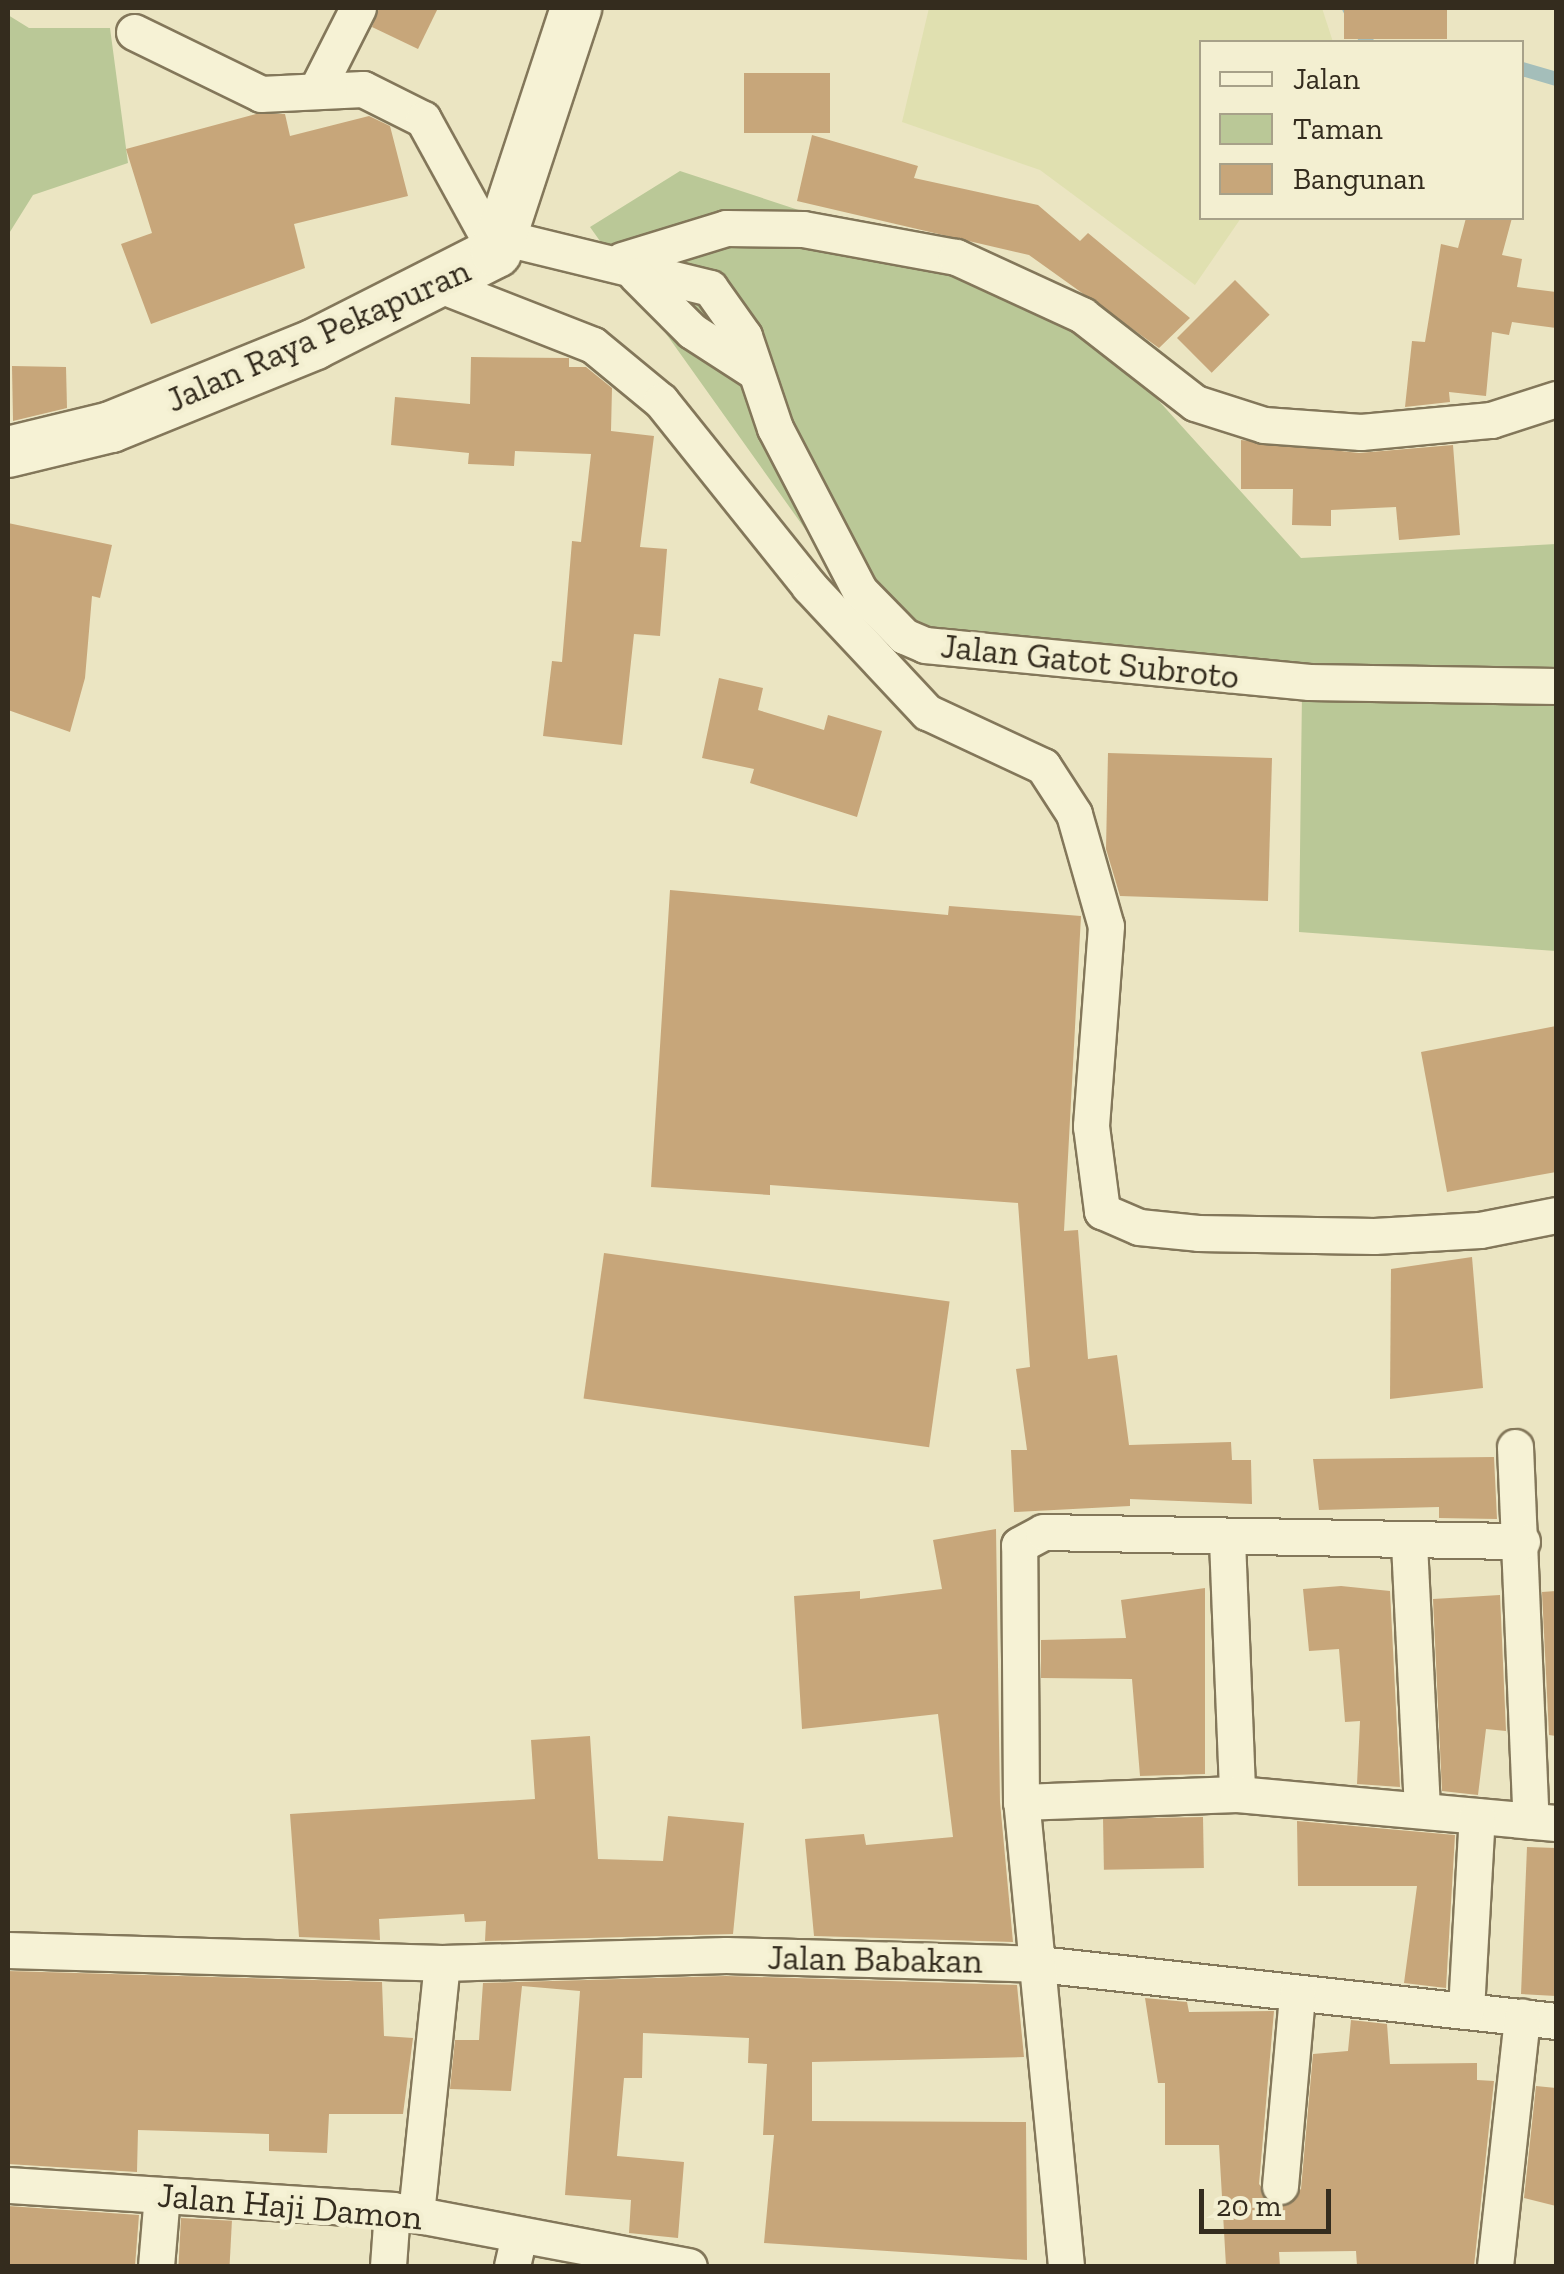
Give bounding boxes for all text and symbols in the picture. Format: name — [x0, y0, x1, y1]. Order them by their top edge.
legend — [1199, 40, 1524, 220]
text: Jalan — [1293, 61, 1360, 97]
text: Taman — [1293, 111, 1383, 147]
text: Bangunan — [1293, 161, 1425, 197]
street label: Jalan Raya Pekapuran — [160, 249, 476, 421]
street label: Jalan Gatot Subroto — [939, 624, 1241, 698]
street label: Jalan Babakan — [767, 1936, 983, 1982]
scale bar — [1204, 2169, 1336, 2231]
street label: Jalan Haji Damon — [156, 2174, 424, 2238]
text: 20 m — [1216, 2188, 1281, 2224]

